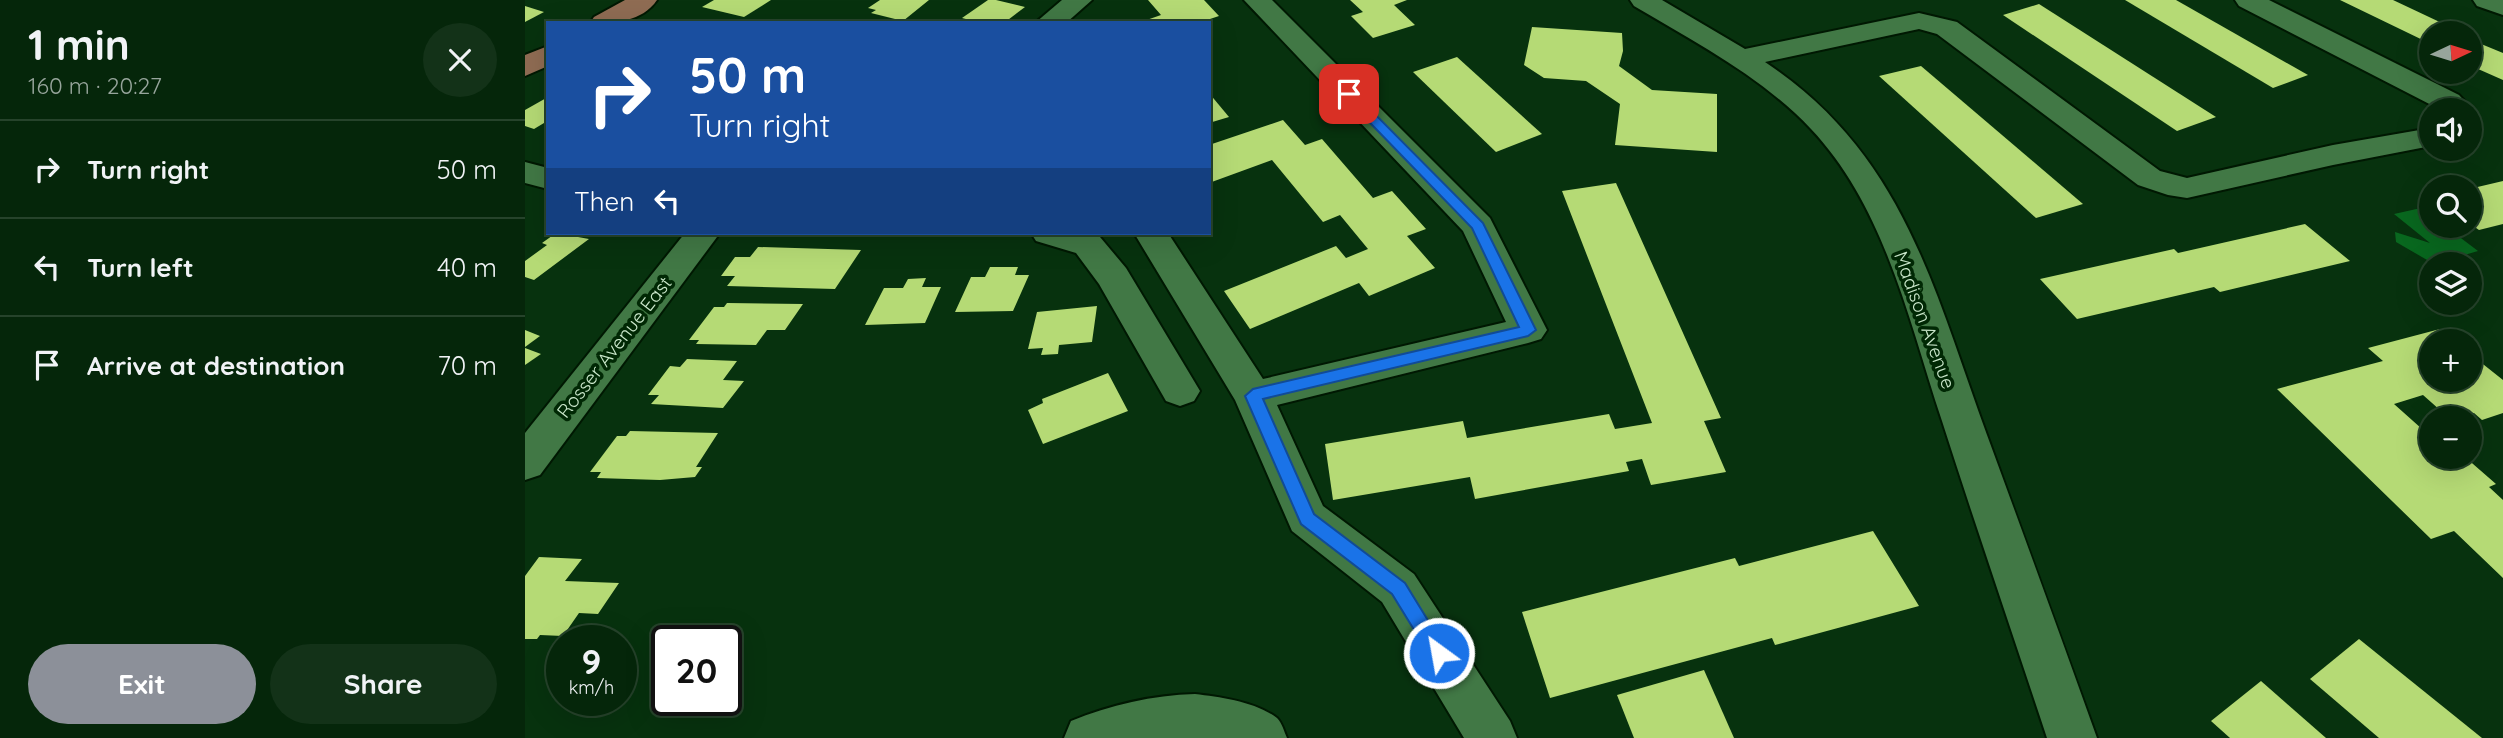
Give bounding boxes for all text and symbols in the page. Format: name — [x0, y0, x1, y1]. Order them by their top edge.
text: 1 min — [28, 18, 130, 71]
north arrow — [2419, 21, 2481, 84]
map controls — [2419, 21, 2482, 469]
button: close — [423, 23, 497, 97]
text: 50 m — [689, 44, 806, 105]
icon: right — [574, 49, 665, 140]
pin — [1319, 64, 1379, 124]
text: 160 m · 20:27 — [28, 71, 162, 100]
icon: arrive — [1330, 75, 1368, 113]
button: sound — [2419, 98, 2482, 161]
text: Turn right — [689, 105, 830, 145]
icon: right — [28, 150, 66, 188]
text: Turn right — [87, 153, 209, 186]
text: 50 m — [437, 153, 497, 186]
button: search — [2419, 175, 2482, 238]
icon: left — [648, 182, 686, 220]
text: Then — [574, 185, 634, 218]
icon: left — [28, 248, 66, 286]
street label: Madison Avenue — [1889, 248, 1961, 392]
text: Turn left — [87, 251, 194, 284]
text: 40 m — [437, 251, 497, 284]
button: layers — [2419, 252, 2482, 315]
street label: Rosser Avenue East — [551, 271, 677, 423]
button: + — [2419, 329, 2482, 392]
icon: arrive — [28, 346, 66, 384]
text: Arrive at destination — [87, 349, 345, 382]
text: 70 m — [437, 349, 497, 382]
button: − — [2419, 406, 2482, 469]
position arrow — [1402, 616, 1476, 690]
speed limit sign: 20 — [651, 625, 742, 716]
text: 9 — [582, 639, 601, 683]
button: Exit — [28, 644, 256, 724]
button: Share — [270, 644, 497, 724]
text: km/h — [569, 676, 614, 699]

